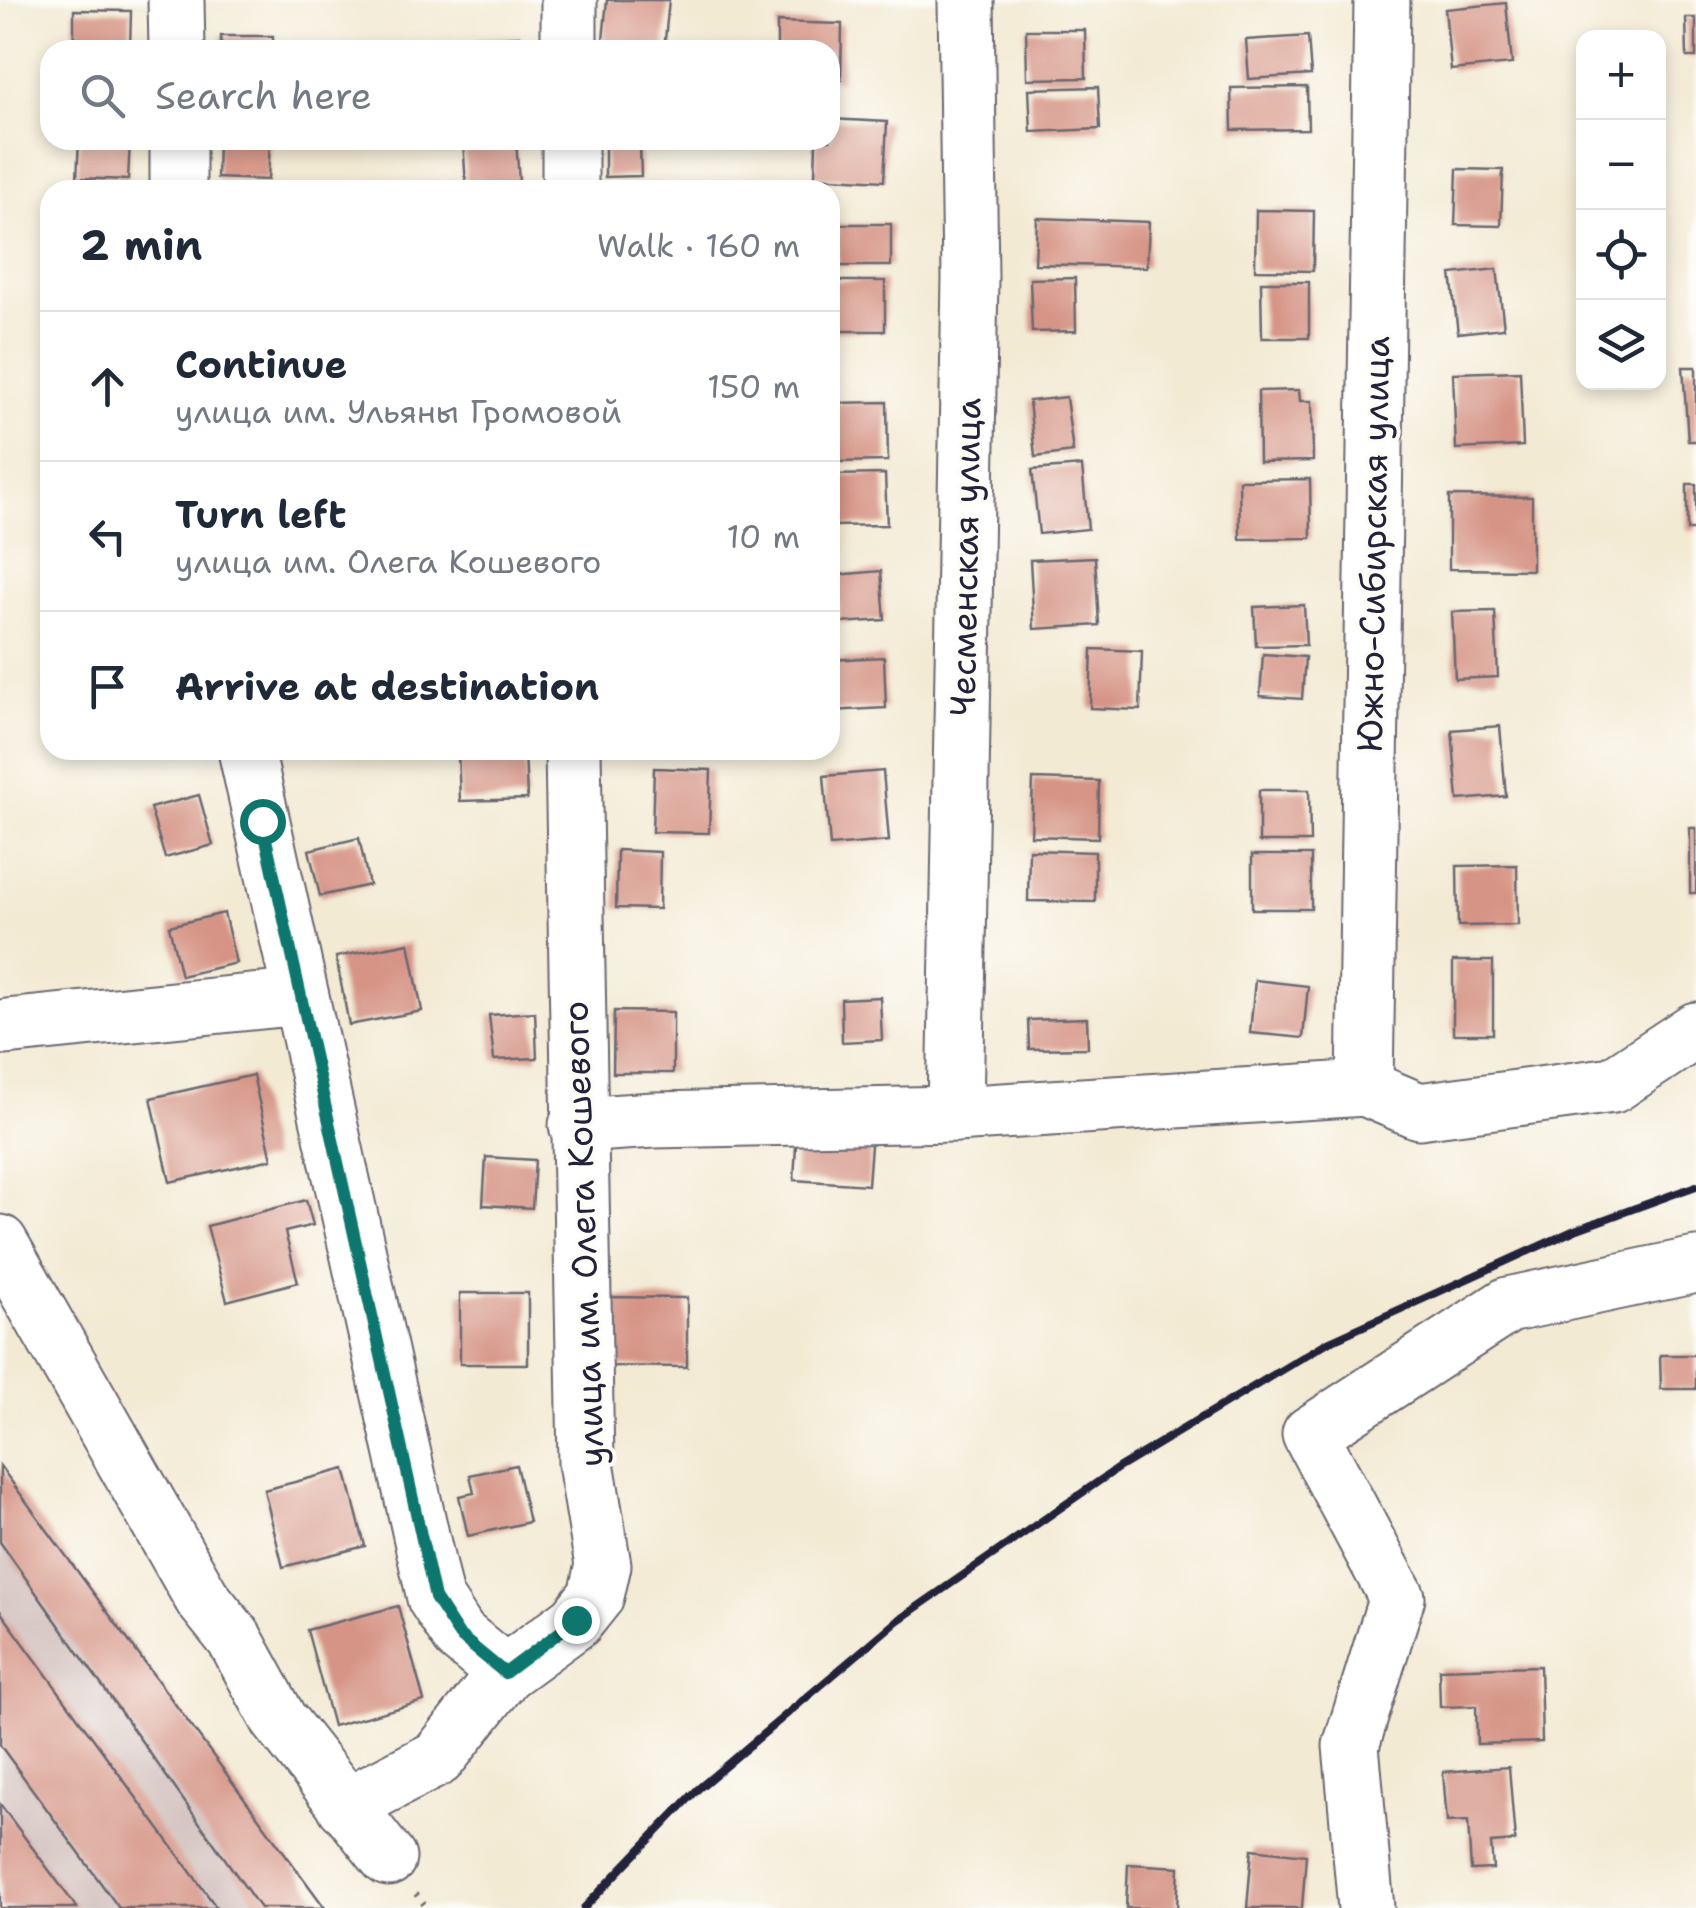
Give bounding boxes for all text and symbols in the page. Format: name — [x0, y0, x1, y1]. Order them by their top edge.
map controls — [1576, 30, 1666, 390]
button: + — [1576, 30, 1666, 120]
search box — [40, 40, 840, 150]
icon: search — [75, 68, 130, 123]
text: Search here — [155, 70, 372, 121]
button: − — [1576, 120, 1666, 210]
button: locate — [1576, 210, 1666, 300]
text: 2 min — [80, 217, 202, 273]
text: Walk · 160 m — [597, 224, 800, 267]
button: layers — [1576, 300, 1666, 390]
street label: Южно-Сибирская улица — [1346, 335, 1400, 753]
text: Continue — [175, 339, 347, 390]
icon: ahead — [80, 359, 135, 414]
text: 150 m — [707, 365, 800, 408]
text: улица им. Ульяны Громовой — [175, 390, 622, 433]
street label: Чесменская улица — [939, 397, 991, 717]
text: Turn left — [175, 489, 347, 540]
icon: left — [80, 509, 135, 564]
text: 10 m — [727, 515, 800, 558]
text: улица им. Олега Кошевого — [175, 540, 601, 583]
icon: arrive — [80, 659, 135, 714]
text: Arrive at destination — [175, 661, 599, 712]
route start — [240, 799, 286, 845]
street label: улица им. Олега Кошевого — [551, 1000, 615, 1468]
route end — [554, 1598, 600, 1644]

